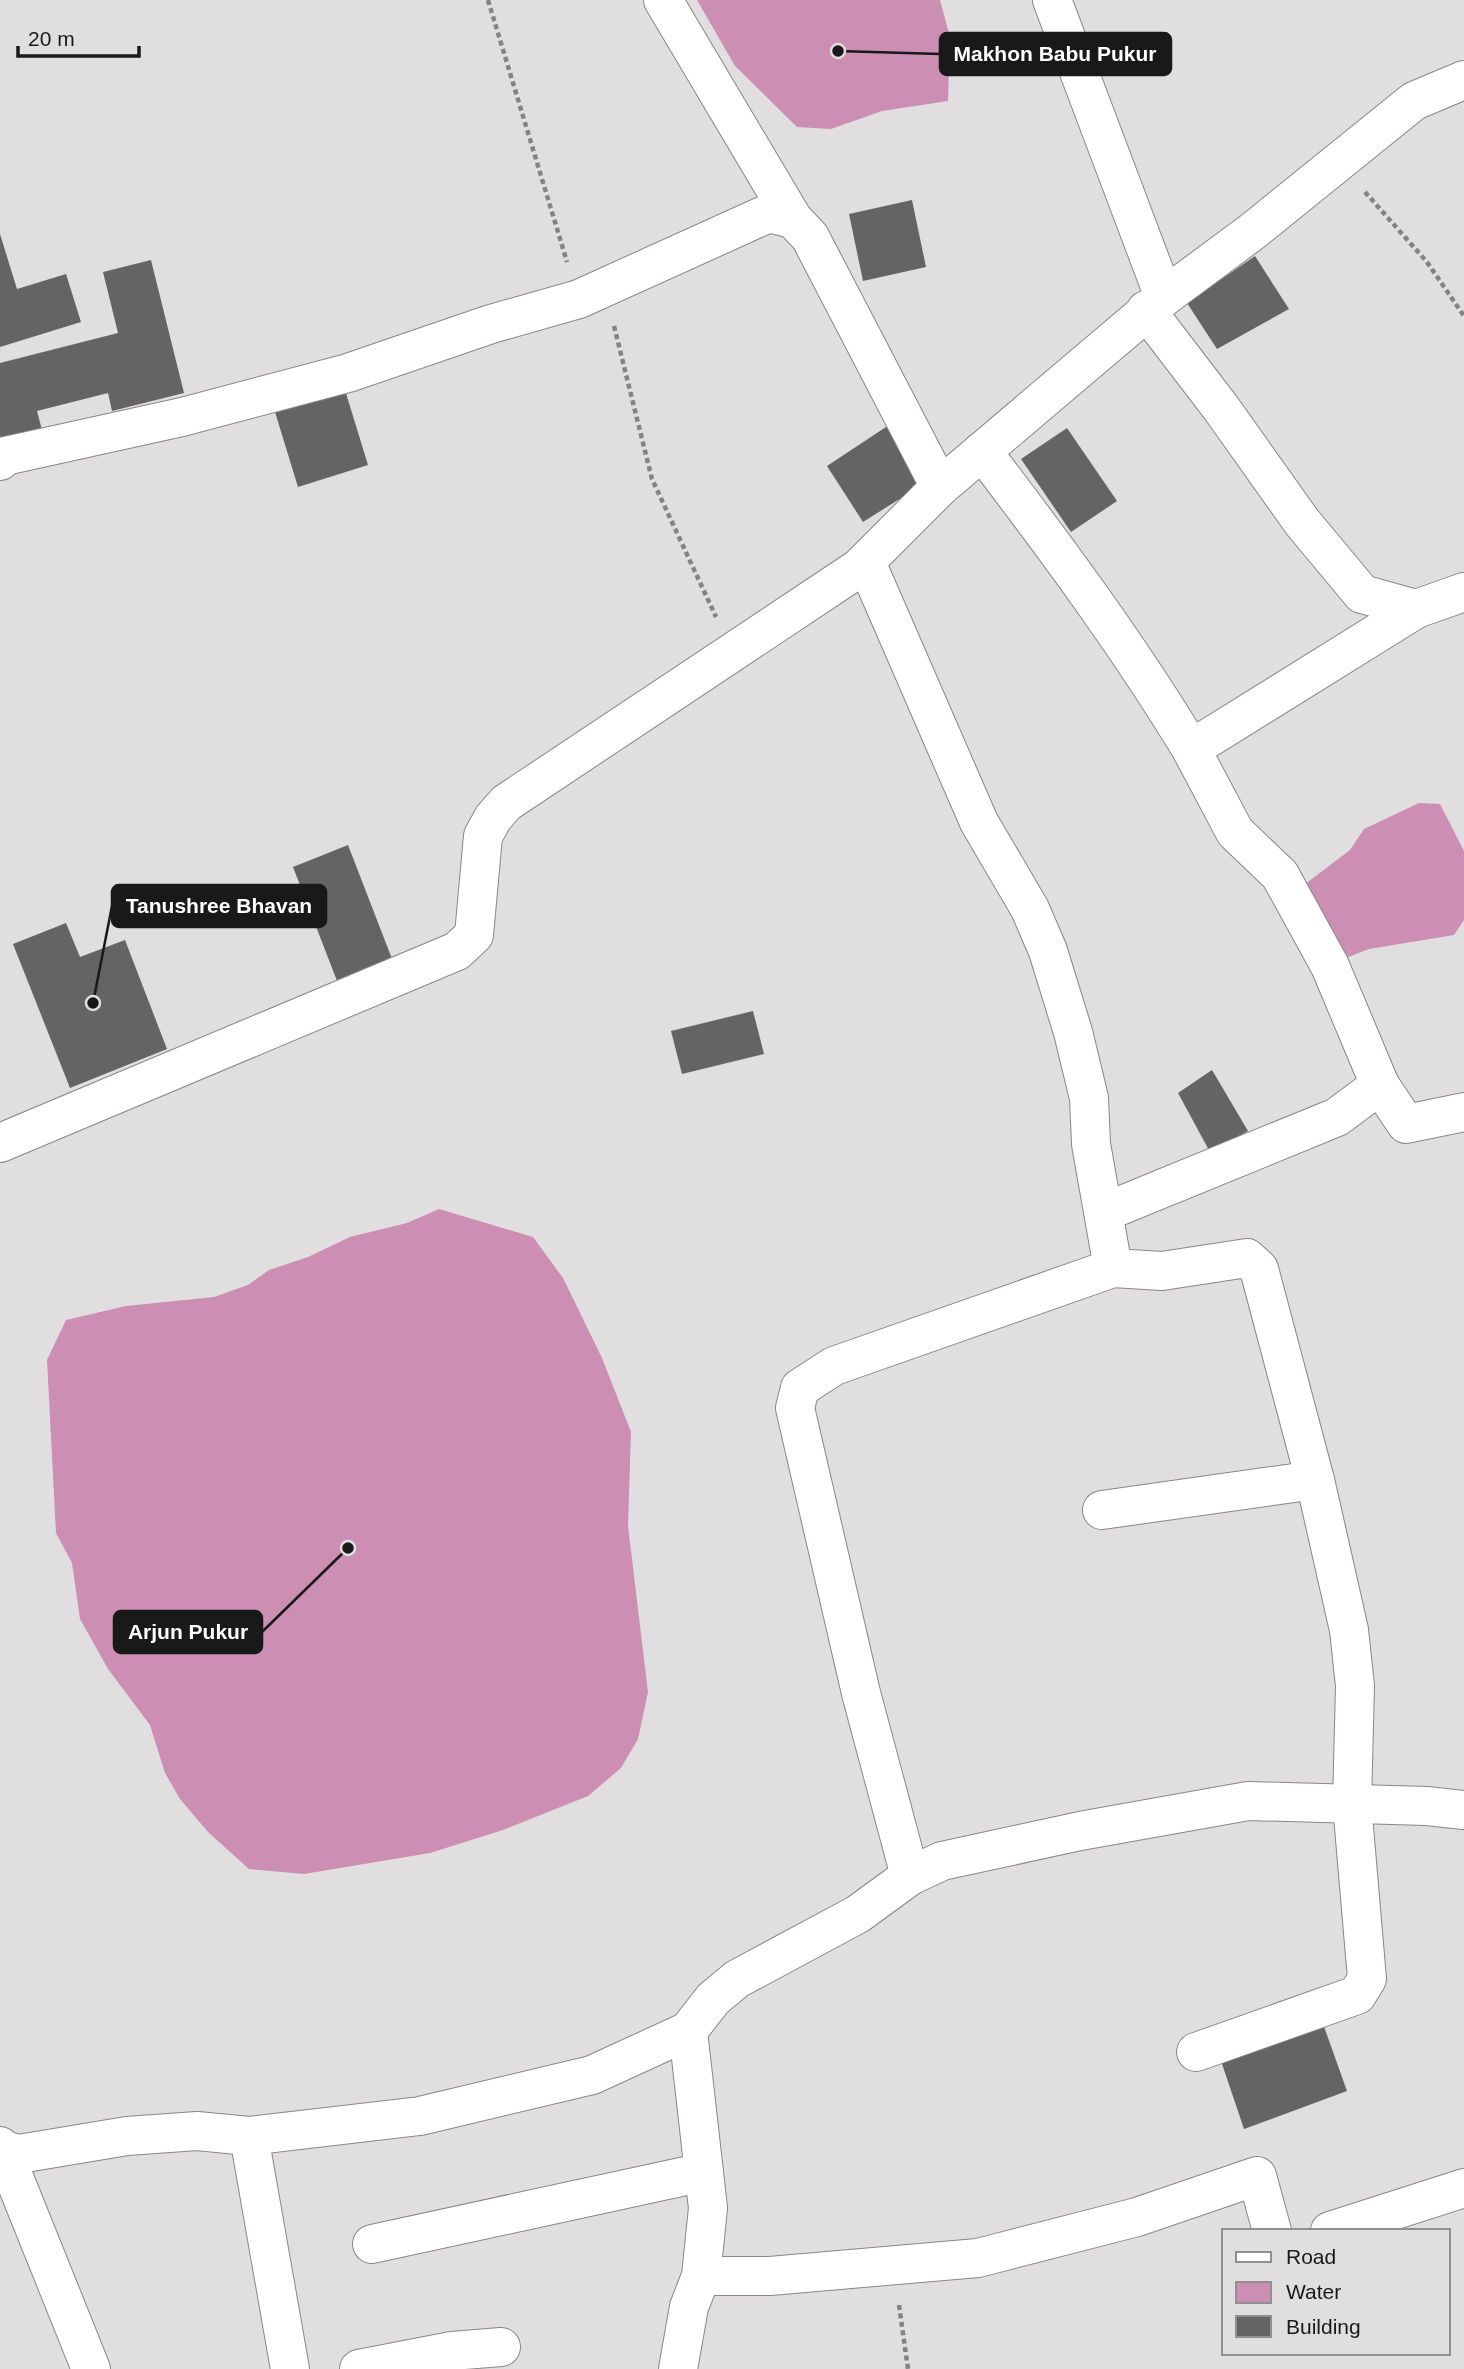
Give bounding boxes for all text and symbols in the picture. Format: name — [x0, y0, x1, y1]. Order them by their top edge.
scale bar — [18, 14, 138, 58]
text: 20 m — [28, 27, 75, 50]
callout: Makhon Babu Pukur — [940, 33, 1171, 75]
text: Makhon Babu Pukur — [953, 42, 1157, 65]
callout: Tanushree Bhavan — [112, 885, 326, 927]
text: Tanushree Bhavan — [126, 894, 312, 917]
callout: Arjun Pukur — [114, 1611, 262, 1653]
text: Arjun Pukur — [128, 1620, 248, 1643]
legend — [1222, 2229, 1450, 2355]
text: Road — [1286, 2245, 1336, 2268]
text: Water — [1286, 2280, 1341, 2303]
text: Building — [1286, 2315, 1361, 2338]

